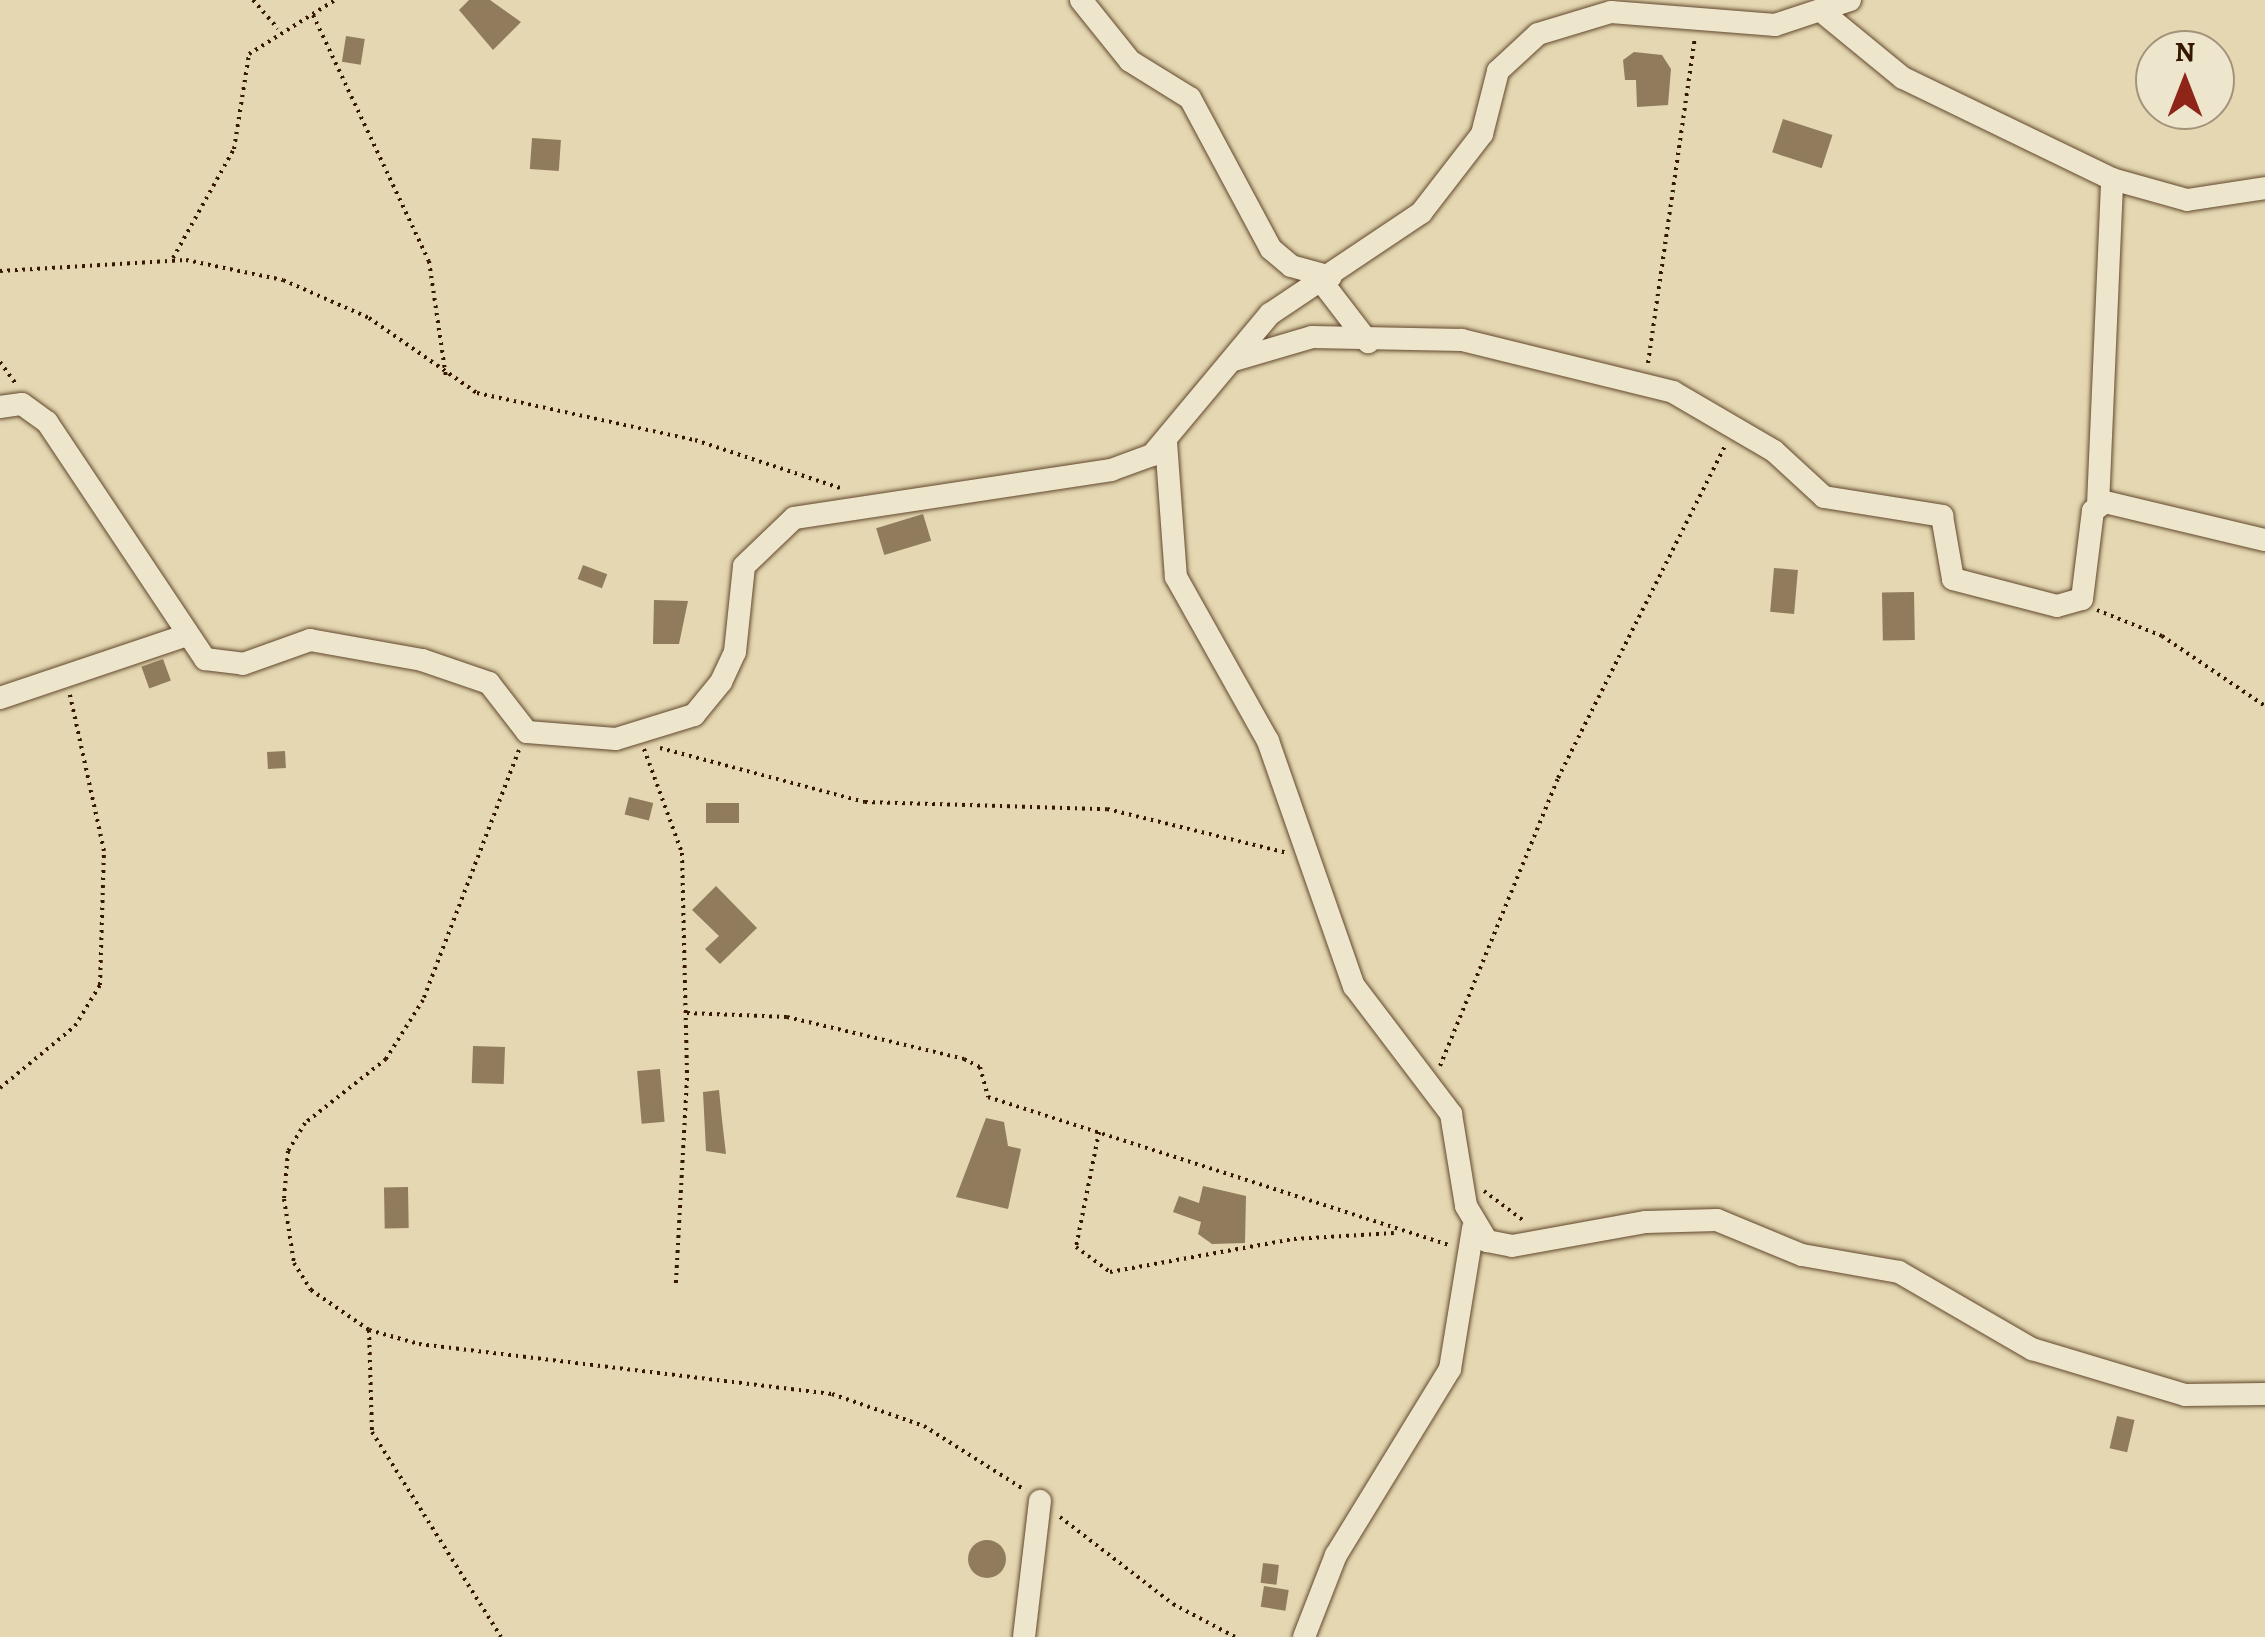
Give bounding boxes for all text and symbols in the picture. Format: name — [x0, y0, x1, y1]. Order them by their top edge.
north arrow — [2135, 30, 2235, 130]
text: N — [2175, 33, 2195, 71]

